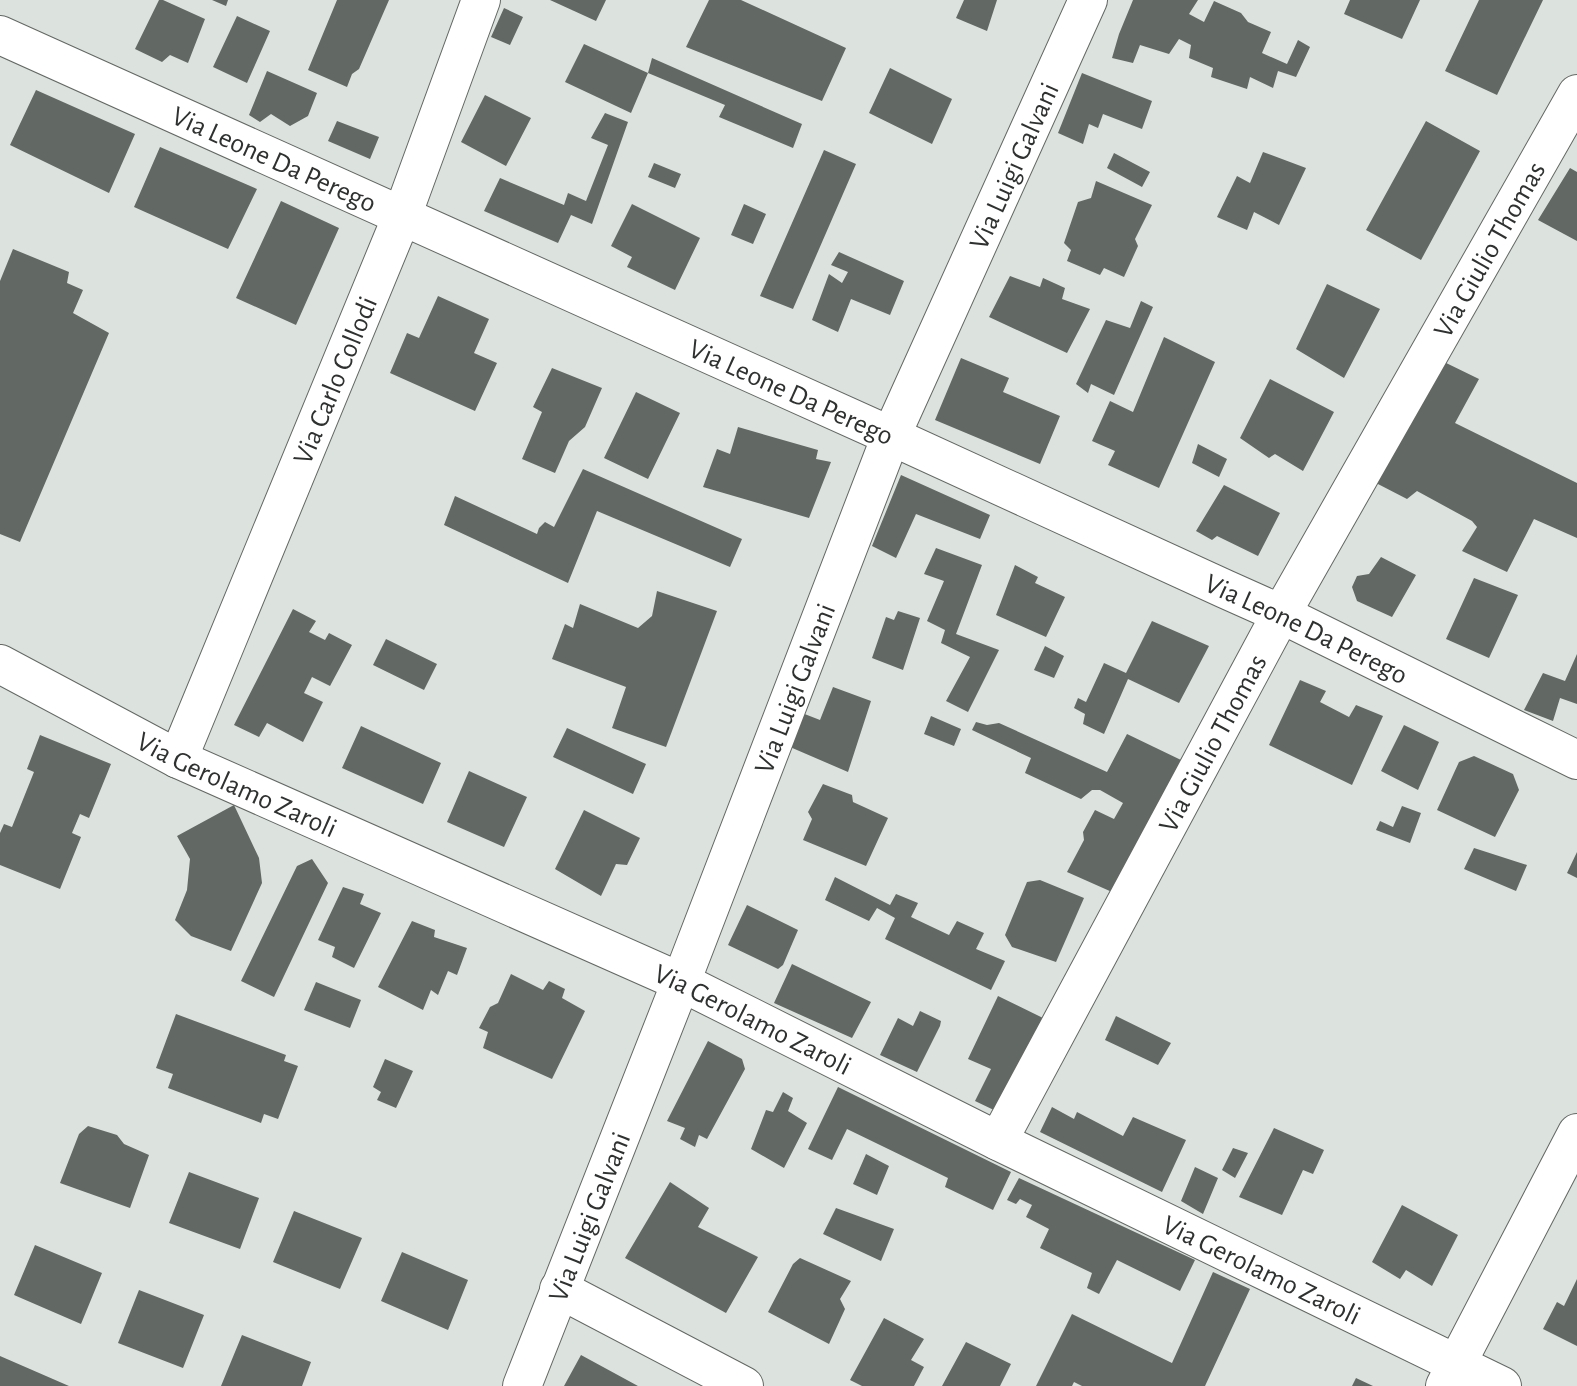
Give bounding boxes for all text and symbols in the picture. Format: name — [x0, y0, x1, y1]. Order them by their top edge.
street label: Via Luigi Galvani — [965, 79, 1065, 254]
street label: Via Leone Da Perego — [167, 102, 380, 218]
street label: Via Giulio Thomas — [1429, 157, 1551, 343]
street label: Via Carlo Collodi — [289, 293, 383, 469]
street label: Via Leone Da Perego — [684, 335, 897, 451]
street label: Via Leone Da Perego — [1200, 570, 1412, 690]
street label: Via Luigi Galvani — [751, 600, 841, 778]
street label: Via Giulio Thomas — [1155, 650, 1273, 837]
street label: Via Gerolamo Zaroli — [132, 728, 340, 844]
street label: Via Gerolamo Zaroli — [650, 960, 856, 1081]
street label: Via Luigi Galvani — [545, 1129, 636, 1306]
street label: Via Gerolamo Zaroli — [1158, 1211, 1364, 1331]

